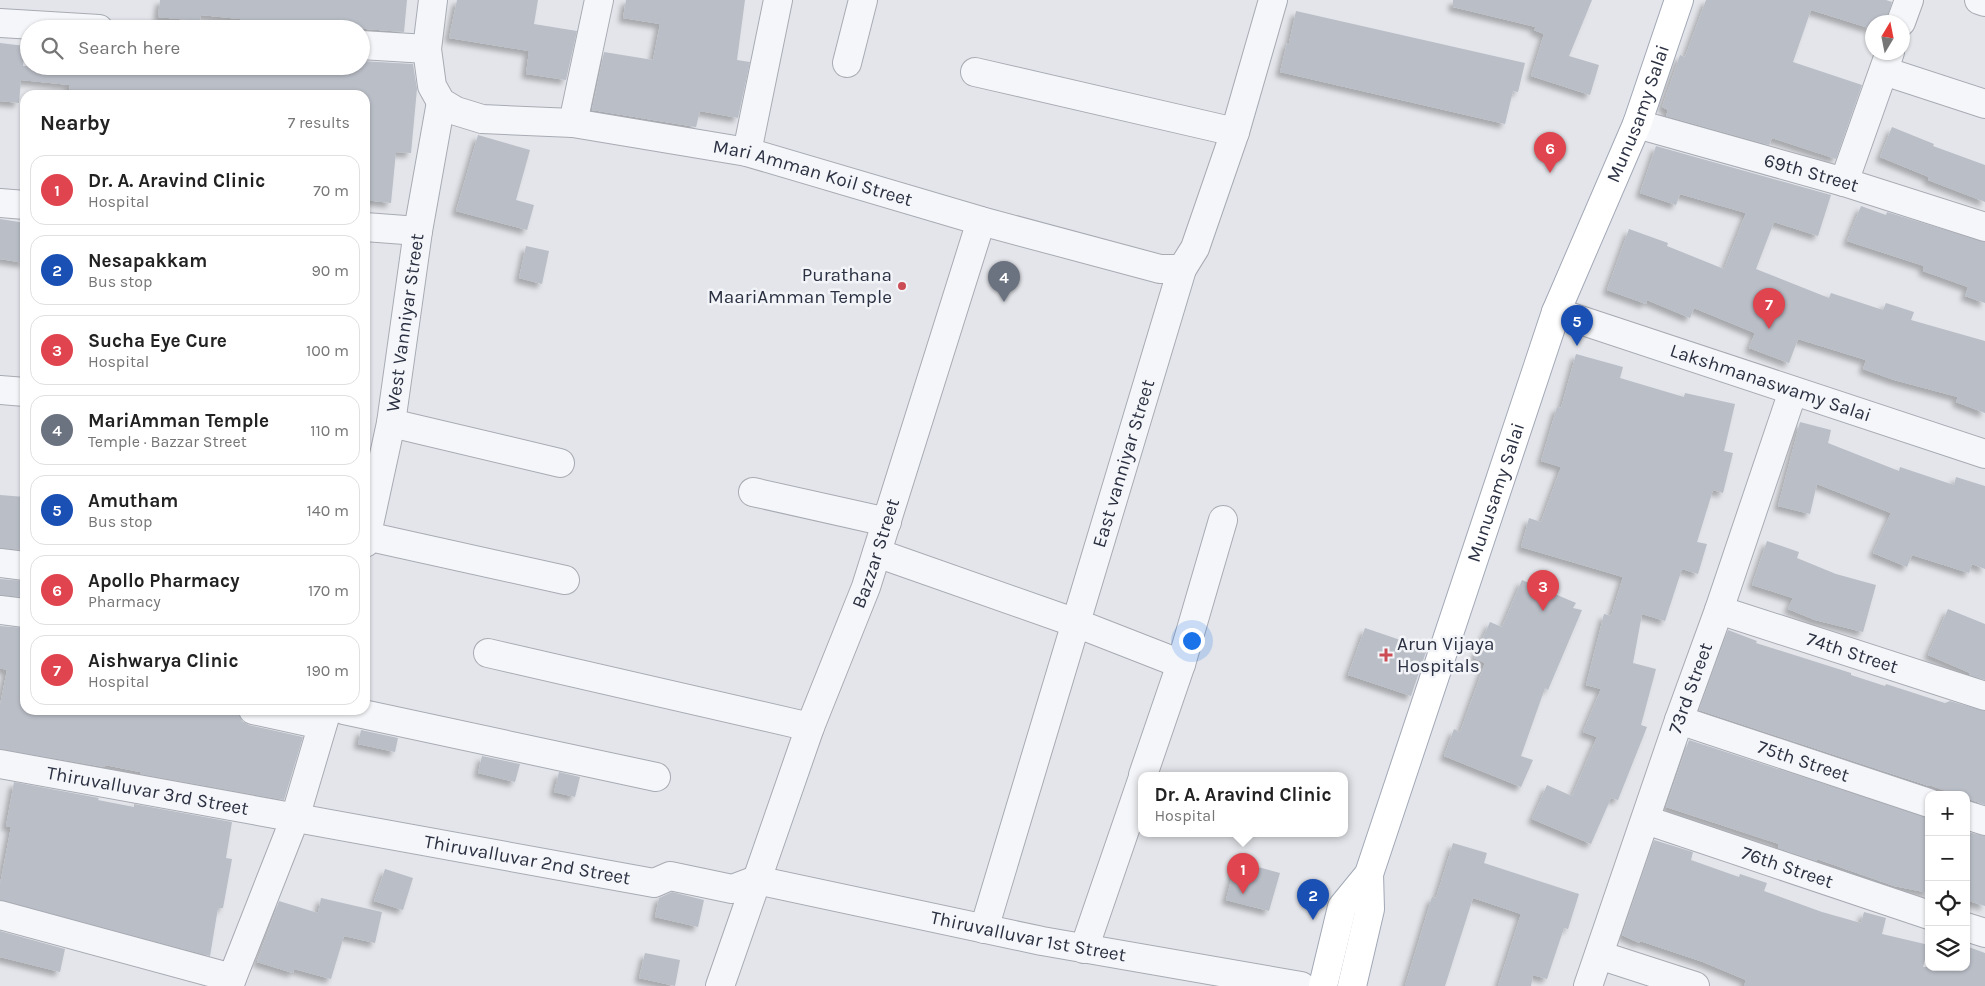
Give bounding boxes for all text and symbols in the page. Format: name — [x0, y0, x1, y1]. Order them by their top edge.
north arrow — [1865, 15, 1910, 60]
search box — [20, 20, 370, 75]
icon: search — [38, 34, 66, 62]
text: Search here — [78, 37, 180, 59]
street label: Munusamy Salai — [1602, 42, 1674, 186]
text: Nearby — [40, 111, 110, 135]
text: 7 results — [288, 113, 350, 132]
pin: 6 — [1534, 132, 1566, 173]
street label: Mari Amman Koil Street — [711, 136, 915, 211]
street label: 69th Street — [1761, 149, 1861, 197]
text: Dr. A. Aravind Clinic — [88, 170, 265, 192]
text: 1 — [54, 181, 60, 200]
text: 70 m — [313, 181, 349, 200]
text: Hospital — [88, 192, 149, 211]
street label: West Vanniyar Street — [382, 232, 429, 413]
text: Nesapakkam — [88, 250, 207, 272]
text: 2 — [52, 261, 62, 280]
text: 90 m — [311, 261, 349, 280]
pin: 4 — [988, 261, 1020, 302]
place label: Purathana MaariAmman Temple — [708, 264, 892, 308]
text: Bus stop — [88, 272, 152, 291]
marker: Purathana MaariAmman Temple — [896, 280, 908, 292]
pin: 7 — [1753, 288, 1785, 329]
pin: 5 — [1561, 305, 1593, 346]
text: Sucha Eye Cure — [88, 330, 227, 352]
street label: Lakshmanaswamy Salai — [1667, 339, 1874, 427]
text: 3 — [52, 341, 62, 360]
text: 100 m — [306, 341, 349, 360]
text: Hospital — [88, 352, 149, 371]
street label: East vanniyar Street — [1088, 377, 1159, 550]
text: MariAmman Temple — [88, 410, 269, 432]
street label: Munusamy Salai — [1463, 420, 1529, 565]
text: 4 — [52, 421, 62, 440]
text: 110 m — [310, 421, 349, 440]
text: Temple · Bazzar Street — [88, 432, 247, 451]
text: Amutham — [88, 490, 178, 512]
street label: Bazzar Street — [848, 496, 904, 612]
text: 5 — [52, 501, 62, 520]
text: 140 m — [307, 501, 349, 520]
text: Bus stop — [88, 512, 152, 531]
text: Apollo Pharmacy — [88, 570, 240, 592]
pin: 3 — [1527, 570, 1559, 611]
text: 6 — [52, 581, 62, 600]
text: 170 m — [308, 581, 349, 600]
text: Pharmacy — [88, 592, 161, 611]
your location — [1179, 628, 1205, 654]
street label: 74th Street — [1804, 628, 1901, 678]
place label: Arun Vijaya Hospitals — [1397, 633, 1494, 677]
street label: 73rd Street — [1664, 640, 1717, 736]
marker: Arun Vijaya Hospitals — [1379, 648, 1393, 662]
text: Aishwarya Clinic — [88, 650, 239, 672]
text: 7 — [53, 661, 61, 680]
text: 190 m — [306, 661, 349, 680]
text: Hospital — [88, 672, 149, 691]
street label: 75th Street — [1755, 736, 1852, 787]
street label: Thiruvalluvar 3rd Street — [45, 762, 250, 820]
popup — [1138, 772, 1348, 837]
text: Dr. A. Aravind Clinic — [1154, 784, 1332, 806]
map controls — [1925, 791, 1970, 971]
button: + — [1925, 791, 1970, 836]
text: Hospital — [1154, 806, 1216, 825]
street label: Thiruvalluvar 2nd Street — [422, 830, 632, 889]
button: − — [1925, 836, 1970, 881]
street label: 76th Street — [1739, 842, 1836, 893]
pin: 1 — [1227, 853, 1259, 894]
pin: 2 — [1297, 879, 1329, 920]
button: locate — [1925, 881, 1970, 926]
street label: Thiruvalluvar 1st Street — [928, 906, 1128, 966]
button: layers — [1925, 926, 1970, 971]

